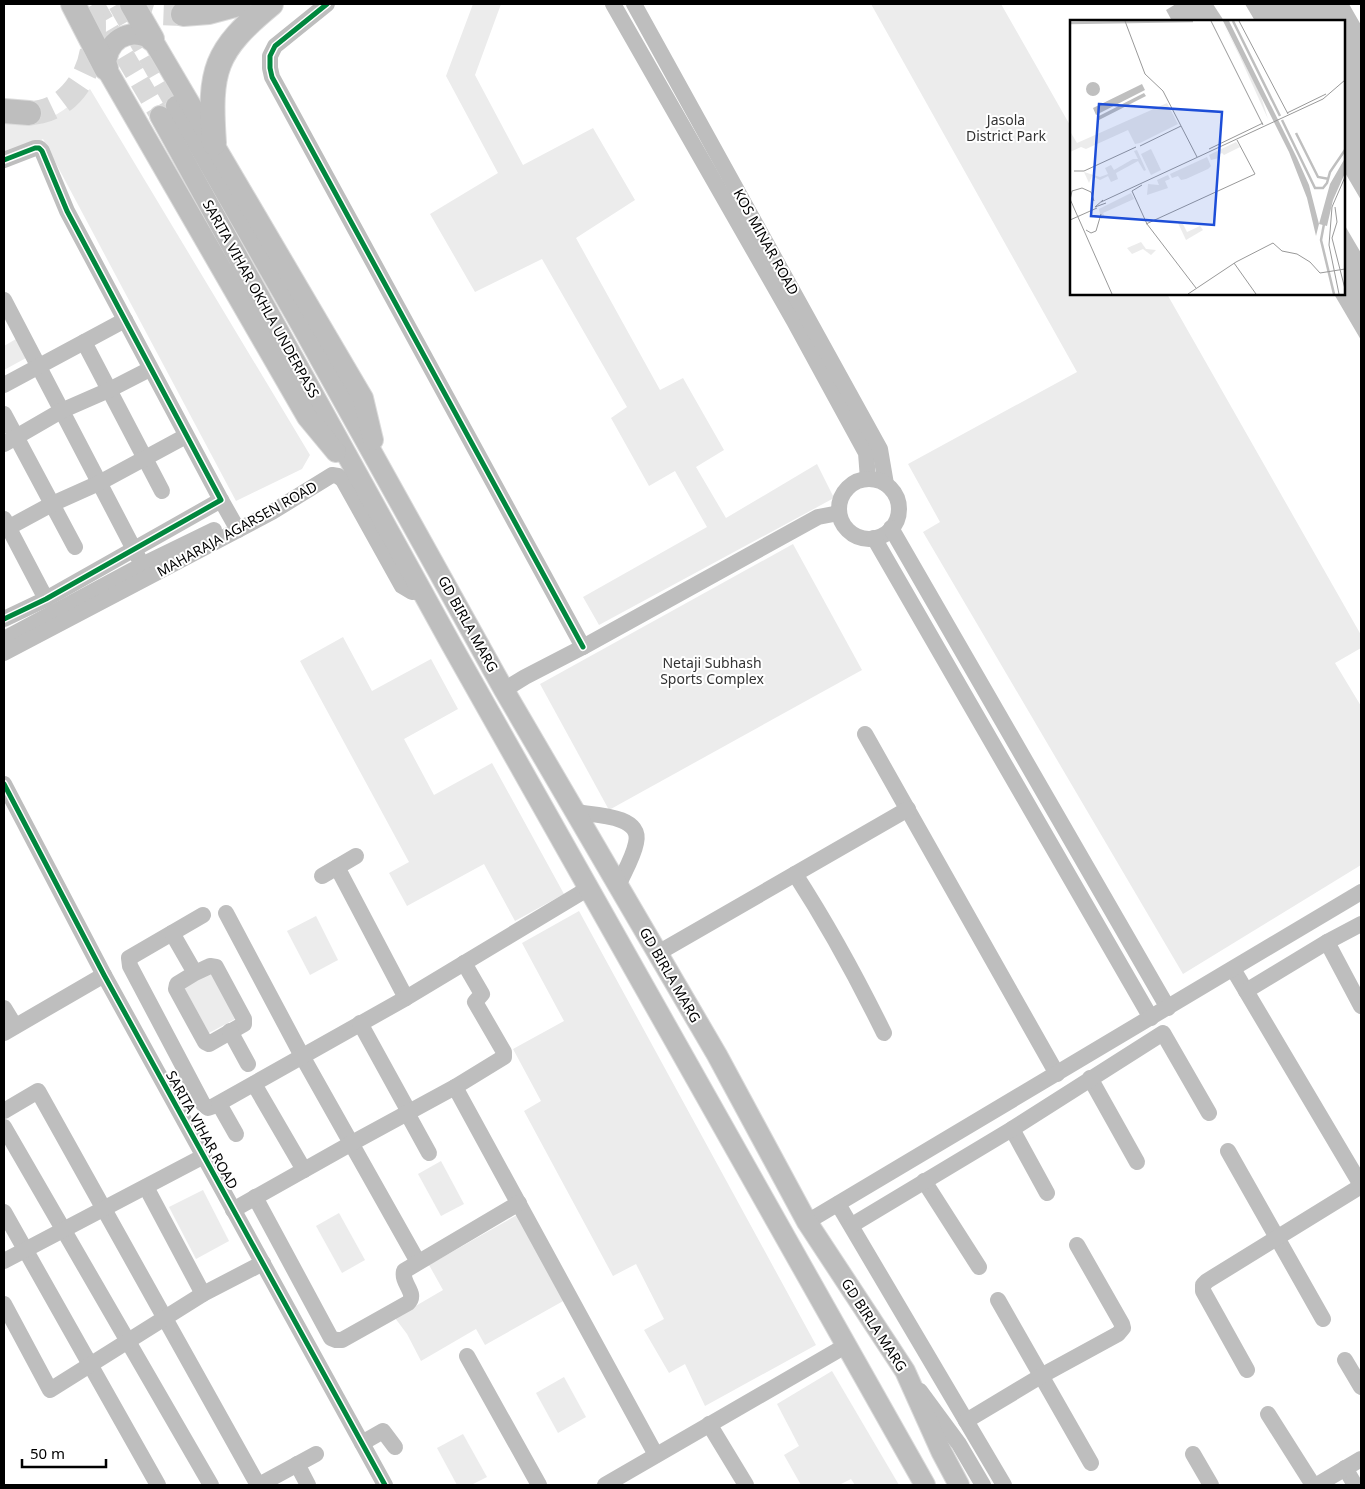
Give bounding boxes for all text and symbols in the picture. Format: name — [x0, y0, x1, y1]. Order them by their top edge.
inset map — [1070, 20, 1345, 295]
park label: Jasola District Park — [966, 110, 1047, 145]
street label: KOS MINAR ROAD — [729, 185, 803, 298]
street label: SARITA VIHAR OKHLA UNDERPASS — [199, 196, 324, 402]
street label: MAHARAJA AGARSEN ROAD — [153, 476, 320, 581]
street label: GD BIRLA MARG — [434, 572, 503, 675]
park label: Netaji Subhash Sports Complex — [660, 653, 764, 688]
street label: GD BIRLA MARG — [635, 924, 705, 1026]
street label: SARITA VIHAR ROAD — [162, 1067, 243, 1192]
street label: GD BIRLA MARG — [837, 1275, 912, 1375]
scale bar — [22, 1436, 106, 1468]
text: 50 m — [30, 1443, 65, 1463]

